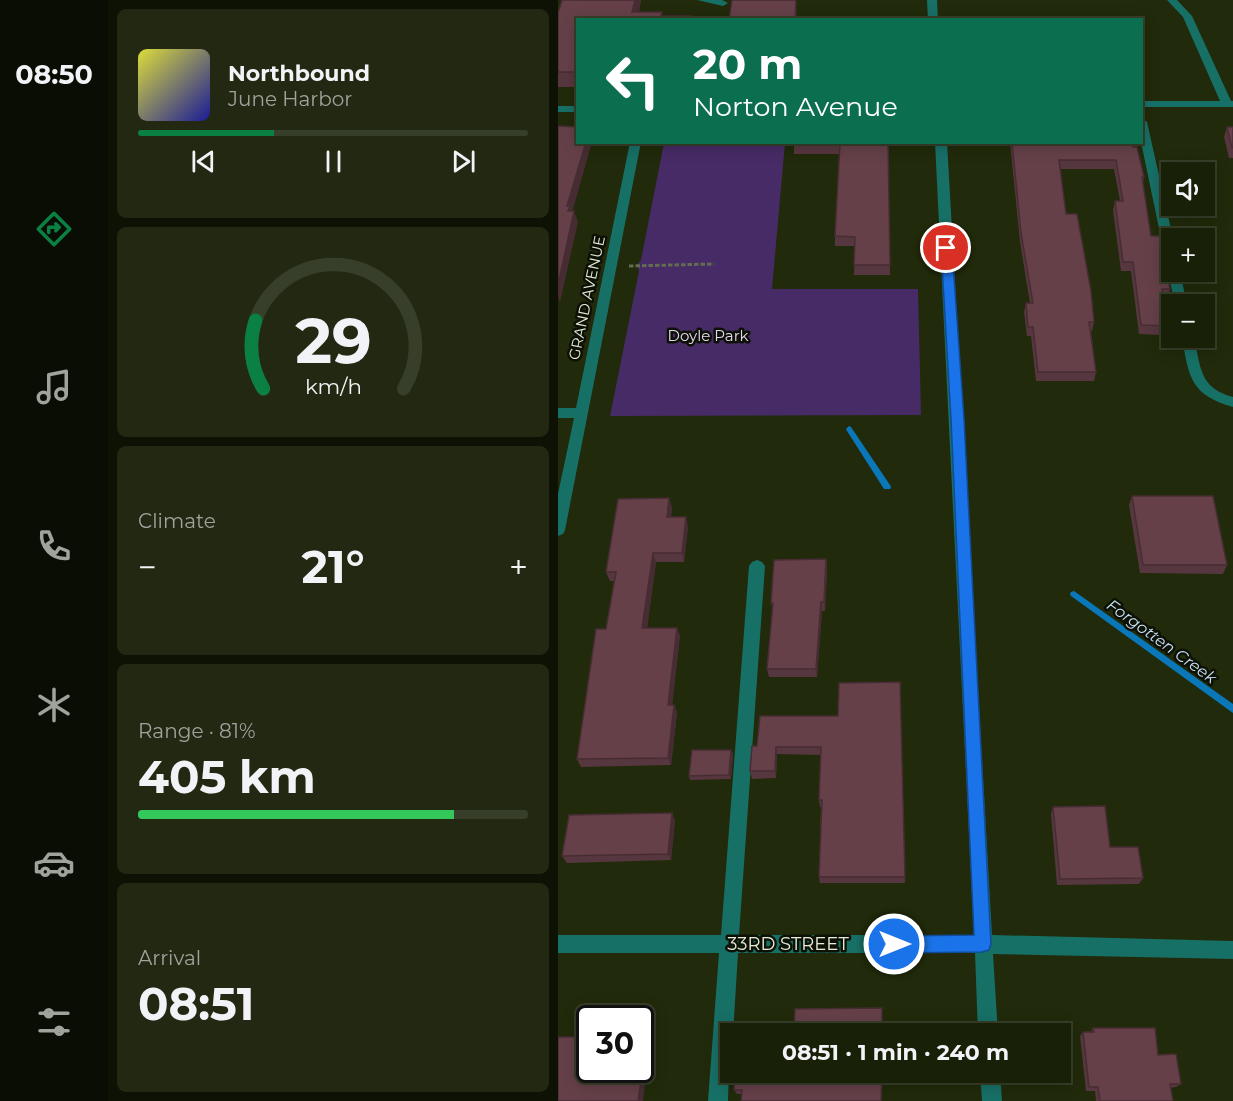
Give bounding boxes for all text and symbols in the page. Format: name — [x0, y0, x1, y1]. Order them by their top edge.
text: 20 m — [693, 38, 802, 90]
icon: left — [594, 42, 672, 120]
text: 08:50 — [15, 58, 93, 91]
text: Northbound — [228, 60, 370, 87]
text: June Harbor — [228, 87, 352, 111]
text: Norton Avenue — [693, 90, 898, 123]
icon: previous — [187, 145, 220, 178]
icon: pause — [317, 145, 350, 178]
icon: next — [447, 145, 480, 178]
map controls — [1161, 162, 1215, 348]
button: sound — [1161, 162, 1215, 216]
icon: directions — [33, 208, 75, 250]
pin — [920, 222, 971, 273]
button: + — [1161, 228, 1215, 282]
icon: arrive — [929, 231, 962, 264]
street label: GRAND AVENUE — [564, 234, 609, 362]
button: − — [1161, 294, 1215, 348]
text: 29 — [295, 303, 371, 379]
park label: Doyle Park — [668, 326, 749, 345]
icon: music — [33, 366, 75, 408]
text: km/h — [304, 374, 362, 400]
text: Climate — [138, 509, 216, 533]
icon: phone — [33, 525, 75, 567]
text: 21° — [301, 539, 365, 594]
text: − — [138, 547, 157, 587]
text: + — [509, 547, 528, 587]
water label: Forgotten Creek — [1103, 595, 1221, 688]
icon: climate — [33, 684, 75, 726]
text: Range · 81% — [138, 719, 256, 743]
text: 405 km — [138, 749, 316, 804]
icon: car — [33, 842, 75, 884]
position arrow — [862, 912, 926, 976]
street label: 33RD STREET — [727, 933, 849, 955]
text: Arrival — [138, 946, 201, 970]
text: 08:51 — [138, 976, 254, 1031]
icon: filters — [33, 1001, 75, 1043]
speed limit sign: 30 — [576, 1005, 654, 1083]
text: 08:51 · 1 min · 240 m — [782, 1039, 1009, 1066]

